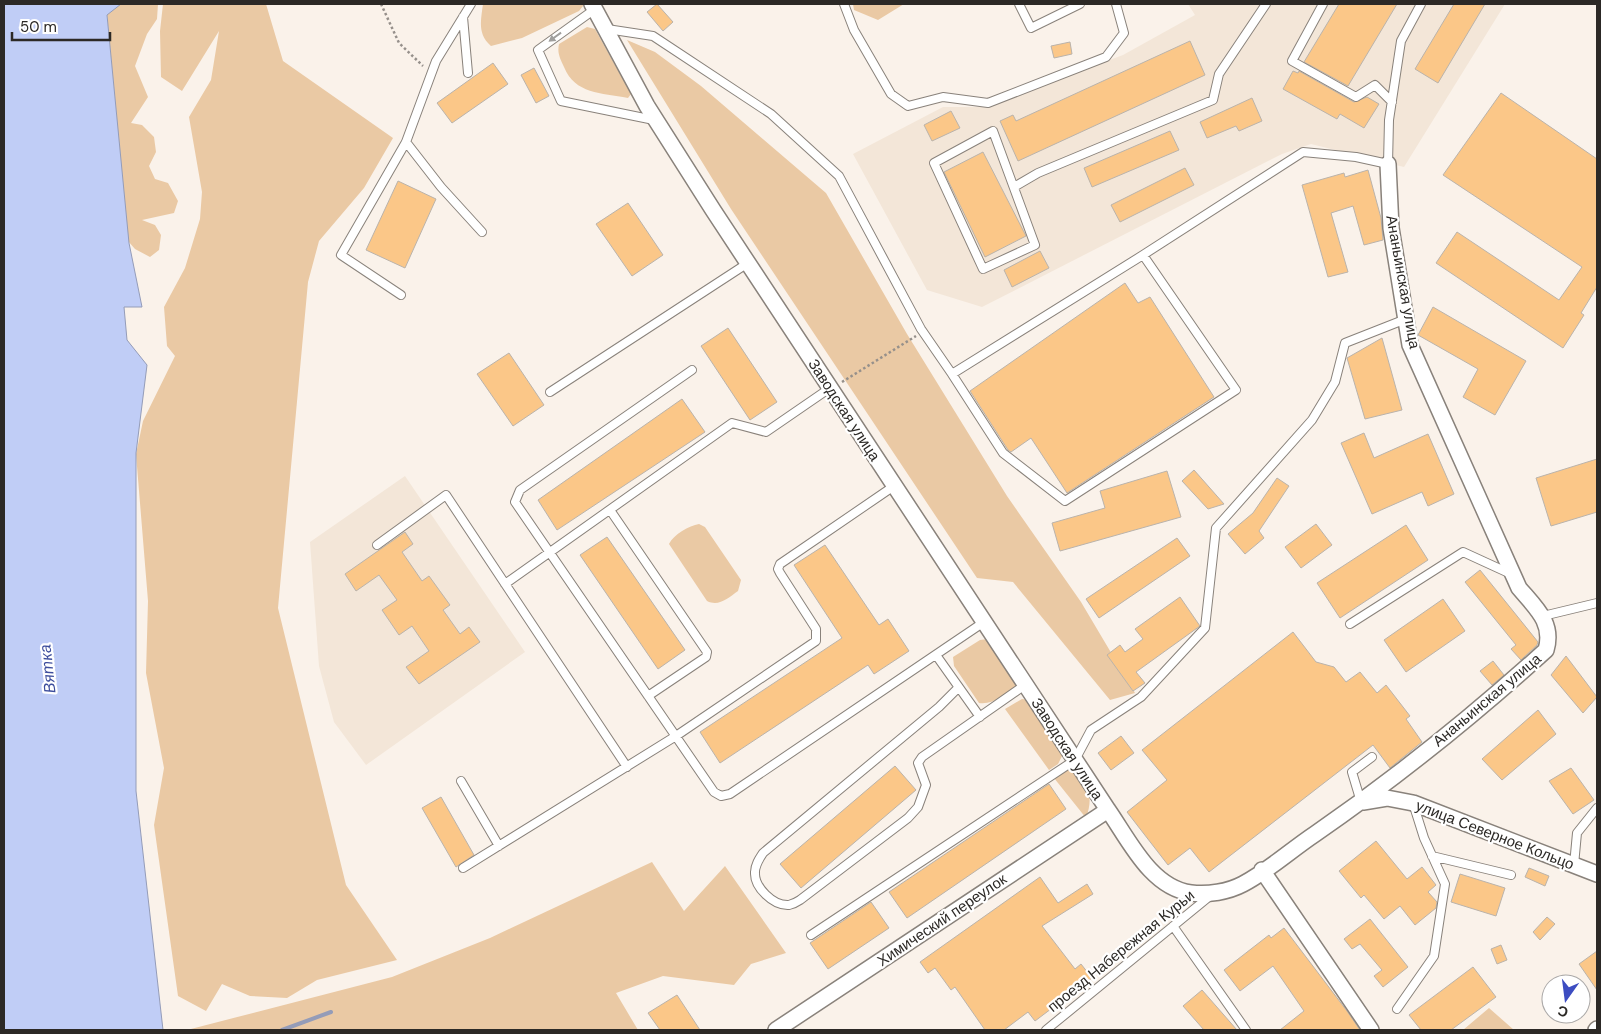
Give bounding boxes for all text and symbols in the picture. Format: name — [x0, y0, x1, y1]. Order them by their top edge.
scale bar — [12, 10, 110, 42]
text: 50 m — [20, 17, 57, 37]
one-way arrow — [549, 32, 562, 43]
street label: Ананьинская улица — [1381, 214, 1425, 351]
street label: Заводская улица — [803, 355, 885, 465]
water label: Вятка — [34, 643, 61, 694]
street label: Ананьинская улица — [1429, 648, 1546, 751]
street label: Заводская улица — [1026, 694, 1108, 804]
street label: улица Северное Кольцо — [1413, 796, 1577, 874]
street label: Химический переулок — [873, 869, 1011, 971]
street label: проезд Набережная Курьи — [1043, 885, 1199, 1017]
north arrow — [1541, 974, 1591, 1024]
text: С — [1556, 1002, 1570, 1022]

